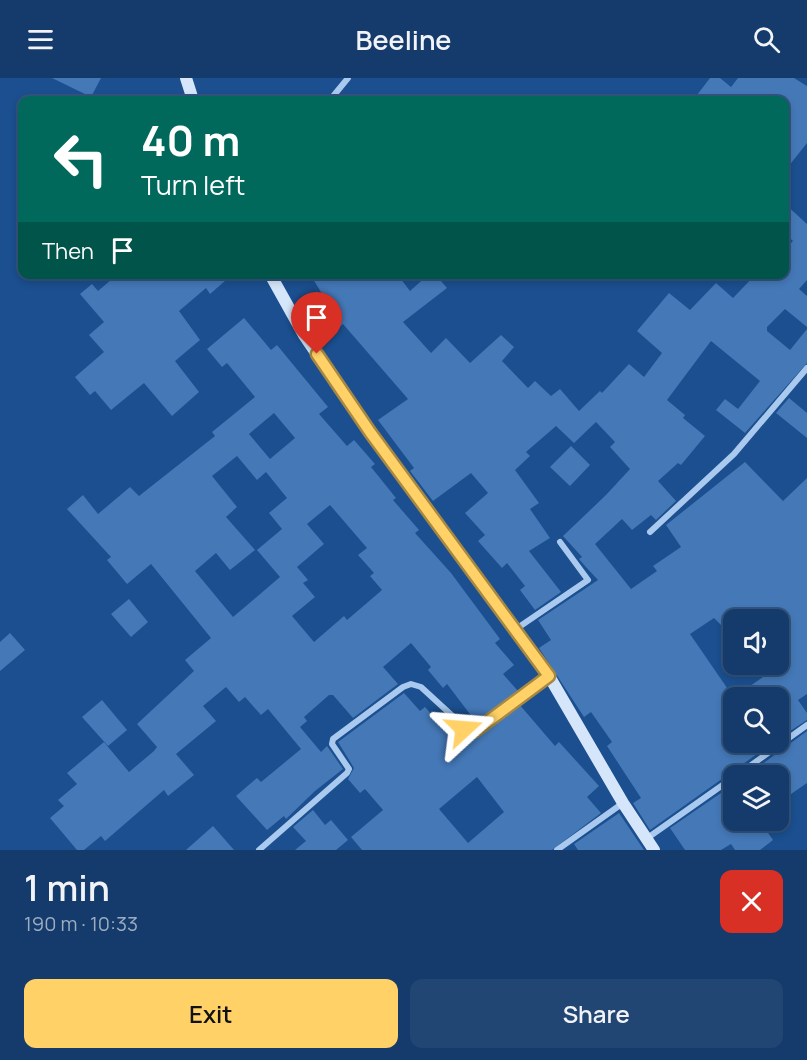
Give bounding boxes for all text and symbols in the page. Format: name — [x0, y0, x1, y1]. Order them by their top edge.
text: Beeline — [356, 21, 451, 58]
icon: menu — [24, 23, 57, 56]
icon: search — [750, 23, 783, 56]
text: 40 m — [141, 111, 240, 169]
icon: left — [42, 120, 120, 198]
text: Turn left — [141, 166, 245, 203]
icon: arrive — [106, 234, 139, 267]
text: Then — [42, 236, 94, 266]
pin — [291, 292, 342, 354]
icon: arrive — [300, 301, 333, 334]
map controls — [723, 609, 789, 831]
button: sound — [723, 609, 789, 675]
button: search — [723, 687, 789, 753]
position arrow — [432, 697, 496, 761]
button: layers — [723, 765, 789, 831]
text: 1 min — [24, 863, 110, 912]
button: close — [720, 870, 783, 933]
text: 190 m · 10:33 — [24, 910, 138, 937]
button: Exit — [24, 979, 398, 1048]
button: Share — [410, 979, 783, 1048]

